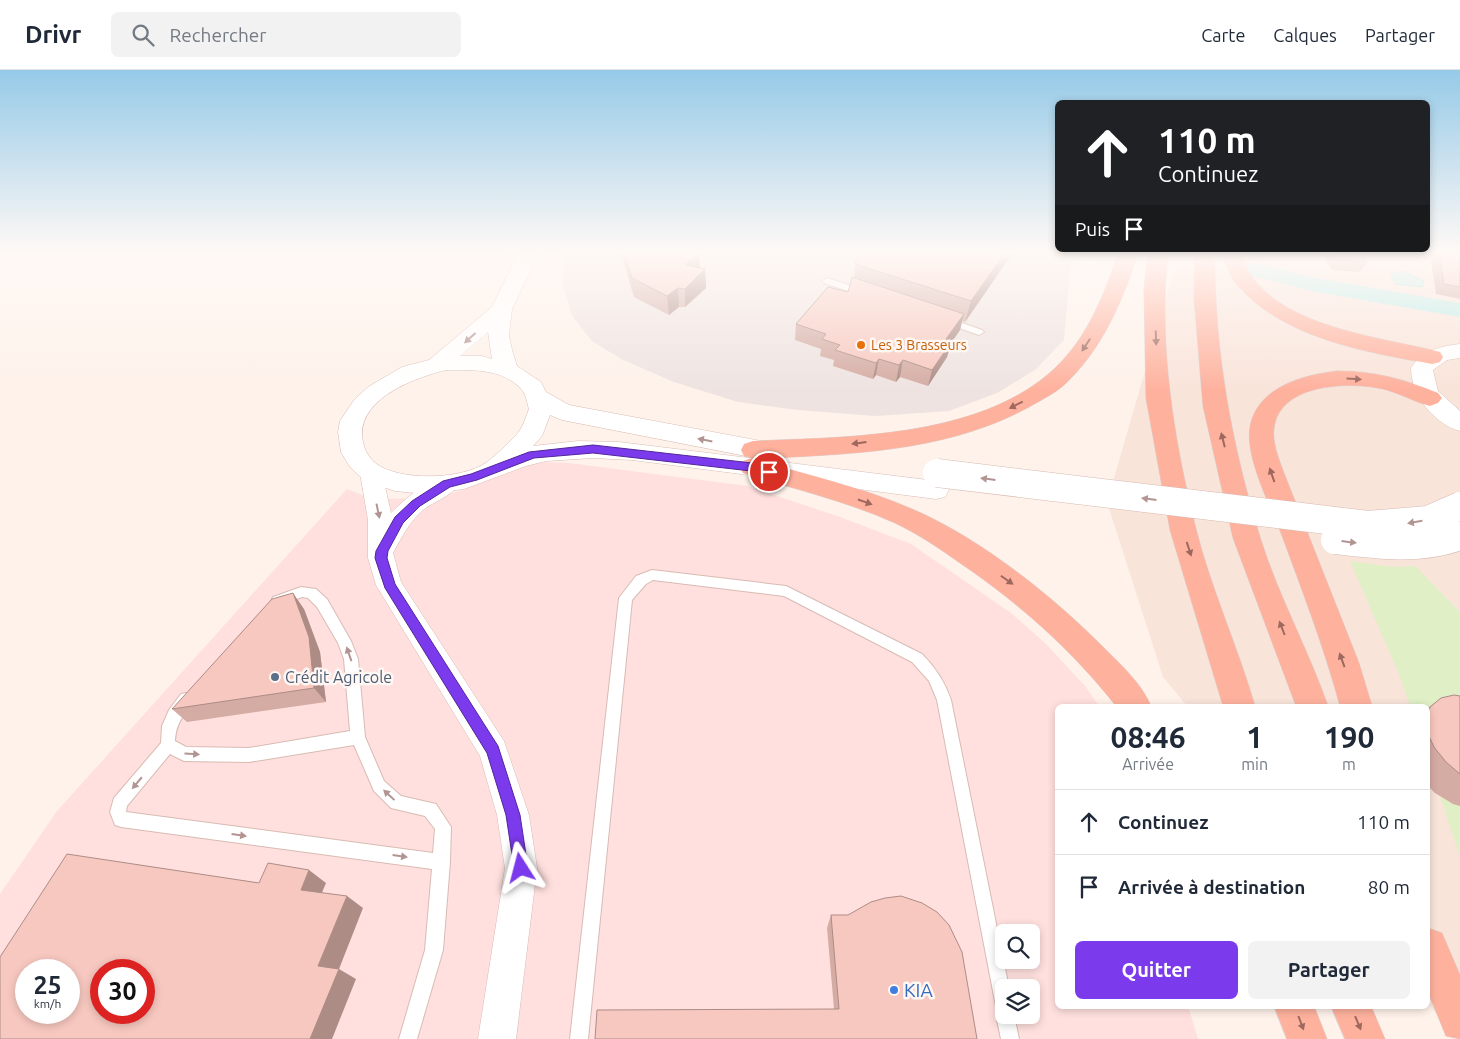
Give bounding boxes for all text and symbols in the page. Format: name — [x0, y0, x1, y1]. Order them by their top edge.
search box — [111, 12, 461, 57]
text: Drivr — [25, 21, 81, 48]
icon: search — [129, 21, 157, 49]
text: Rechercher — [169, 24, 266, 46]
text: Carte — [1201, 25, 1245, 45]
text: Calques — [1273, 25, 1337, 45]
text: Partager — [1365, 25, 1435, 45]
icon: ahead — [1075, 120, 1140, 185]
text: 110 m — [1158, 120, 1256, 160]
text: Continuez — [1158, 161, 1258, 186]
icon: arrive — [1120, 215, 1148, 243]
text: Puis — [1075, 218, 1110, 240]
one-way arrow — [1152, 330, 1160, 346]
one-way arrow — [464, 332, 476, 344]
place label: Les 3 Brasseurs — [871, 337, 967, 353]
marker: Les 3 Brasseurs — [855, 339, 867, 351]
one-way arrow — [1081, 339, 1091, 352]
one-way arrow — [1346, 375, 1362, 383]
one-way arrow — [1008, 401, 1023, 409]
one-way arrow — [1219, 433, 1227, 448]
one-way arrow — [696, 436, 712, 444]
one-way arrow — [850, 439, 866, 447]
pin — [748, 451, 790, 493]
icon: arrive — [755, 458, 783, 486]
one-way arrow — [1268, 467, 1276, 482]
one-way arrow — [979, 475, 995, 483]
one-way arrow — [1141, 494, 1157, 502]
one-way arrow — [858, 498, 873, 506]
one-way arrow — [375, 504, 383, 520]
one-way arrow — [1406, 519, 1422, 527]
one-way arrow — [1342, 538, 1358, 546]
one-way arrow — [1186, 542, 1193, 557]
one-way arrow — [1000, 575, 1013, 585]
one-way arrow — [1278, 620, 1286, 635]
one-way arrow — [345, 646, 353, 661]
one-way arrow — [1338, 652, 1345, 667]
place label: Crédit Agricole — [285, 668, 392, 686]
marker: Crédit Agricole — [269, 671, 281, 683]
text: 08:46 — [1111, 720, 1186, 754]
text: 1 — [1246, 720, 1263, 754]
text: 190 — [1324, 720, 1374, 754]
one-way arrow — [184, 751, 200, 759]
text: Arrivée — [1122, 755, 1174, 773]
text: min — [1241, 755, 1268, 773]
text: m — [1342, 755, 1356, 773]
one-way arrow — [131, 776, 143, 788]
one-way arrow — [383, 789, 395, 801]
icon: ahead — [1075, 808, 1103, 836]
text: Continuez — [1118, 811, 1208, 833]
text: 110 m — [1357, 811, 1410, 833]
one-way arrow — [231, 831, 247, 839]
position arrow — [494, 841, 546, 893]
one-way arrow — [392, 852, 408, 860]
icon: arrive — [1075, 873, 1103, 901]
text: Arrivée à destination — [1118, 876, 1305, 898]
text: 80 m — [1368, 876, 1410, 898]
map controls — [995, 924, 1040, 1024]
button: search — [995, 924, 1040, 969]
button: Quitter — [1075, 941, 1238, 999]
button: Partager — [1248, 941, 1410, 999]
speed limit sign: 30 — [90, 959, 155, 1024]
text: 25 — [33, 971, 62, 999]
place label: KIA — [904, 979, 933, 1001]
button: layers — [995, 979, 1040, 1024]
marker: KIA — [888, 984, 900, 996]
text: km/h — [34, 997, 61, 1010]
one-way arrow — [1297, 1015, 1305, 1030]
one-way arrow — [1354, 1016, 1362, 1031]

